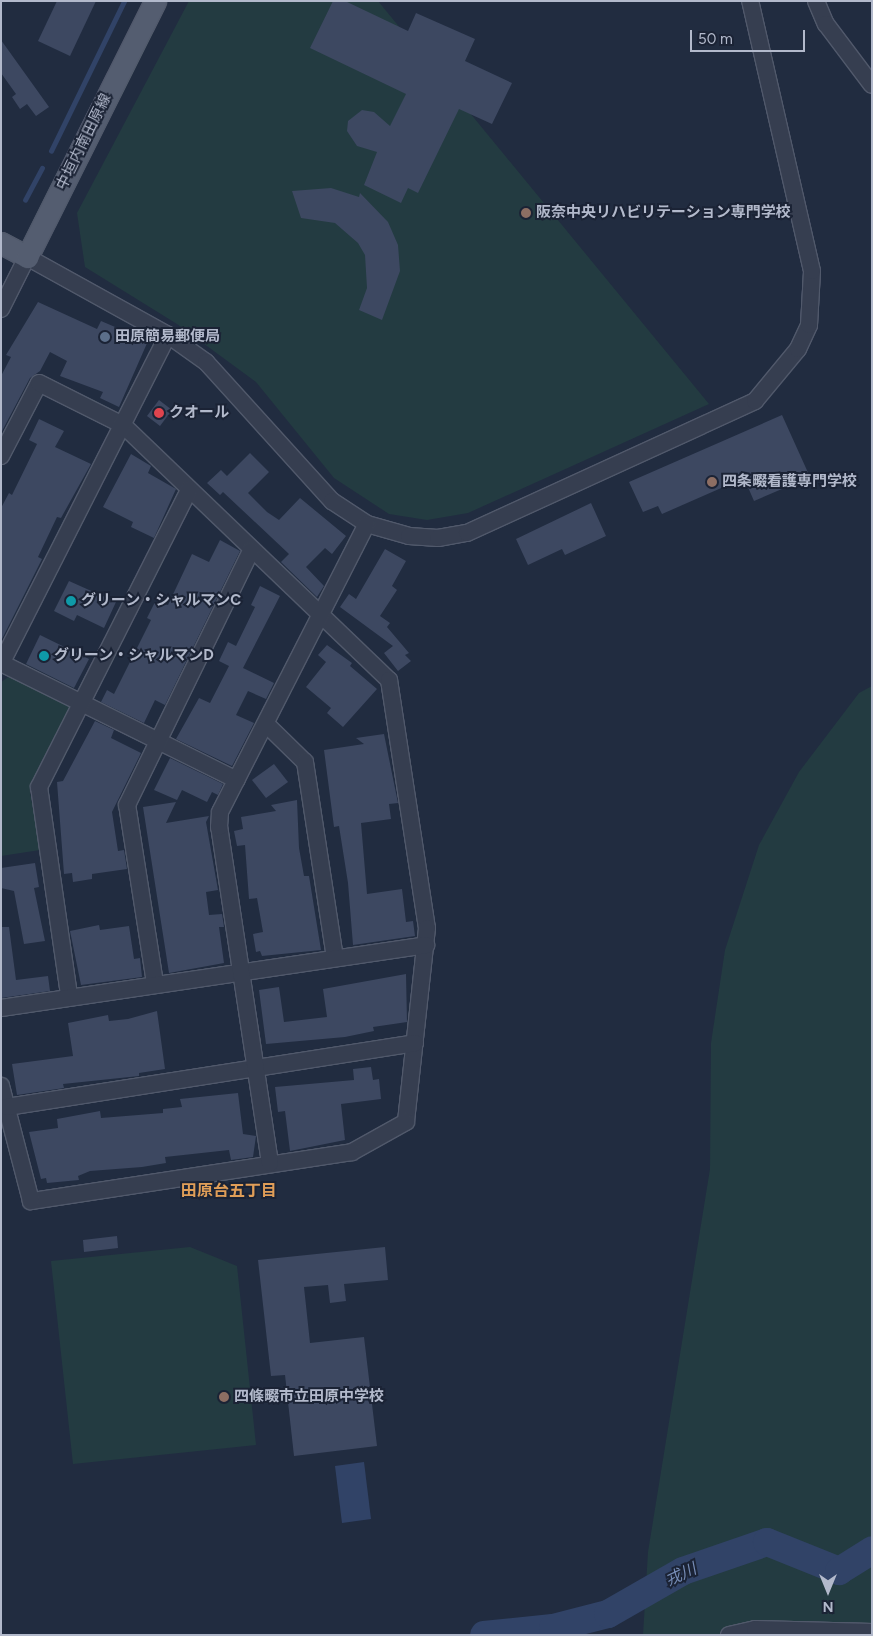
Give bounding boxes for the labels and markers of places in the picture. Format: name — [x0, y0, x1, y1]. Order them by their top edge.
place label: 阪奈中央リハビリテーション専門学校 — [536, 204, 791, 222]
marker: 阪奈中央リハビリテーション専門学校 — [520, 207, 532, 219]
place label: 田原簡易郵便局 — [115, 328, 220, 346]
marker: 田原簡易郵便局 — [99, 331, 111, 343]
place label: クオール — [169, 404, 229, 422]
marker: クオール — [153, 407, 165, 419]
place label: 四条畷看護専門学校 — [722, 473, 857, 491]
marker: 四条畷看護専門学校 — [706, 476, 718, 488]
place label: グリーン・シャルマンC — [81, 592, 242, 610]
marker: グリーン・シャルマンC — [65, 595, 77, 607]
place label: グリーン・シャルマンD — [54, 647, 214, 665]
marker: グリーン・シャルマンD — [38, 650, 50, 662]
place label: 四條畷市立田原中学校 — [234, 1388, 384, 1406]
marker: 四條畷市立田原中学校 — [218, 1391, 230, 1403]

